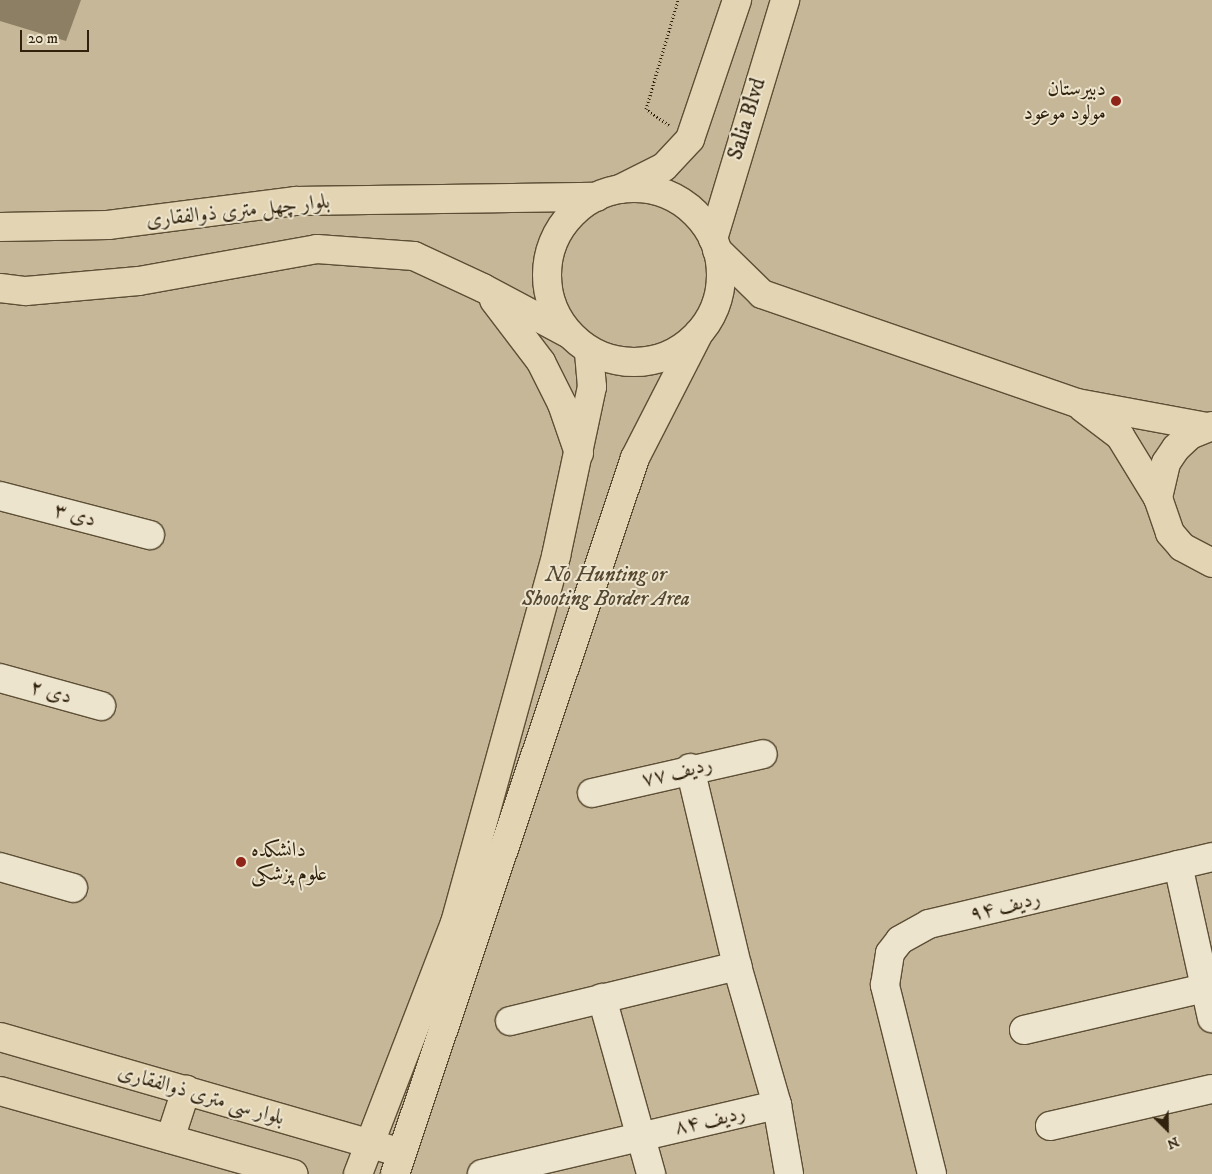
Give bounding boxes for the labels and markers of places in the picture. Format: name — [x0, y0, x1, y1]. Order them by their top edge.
place label: دبیرستان مولود موعود — [1024, 76, 1106, 126]
marker: دبیرستان مولود موعود — [1110, 95, 1122, 107]
place label: دانشکده علوم پزشکی — [251, 837, 327, 887]
marker: دانشکده علوم پزشکی — [235, 856, 247, 868]

